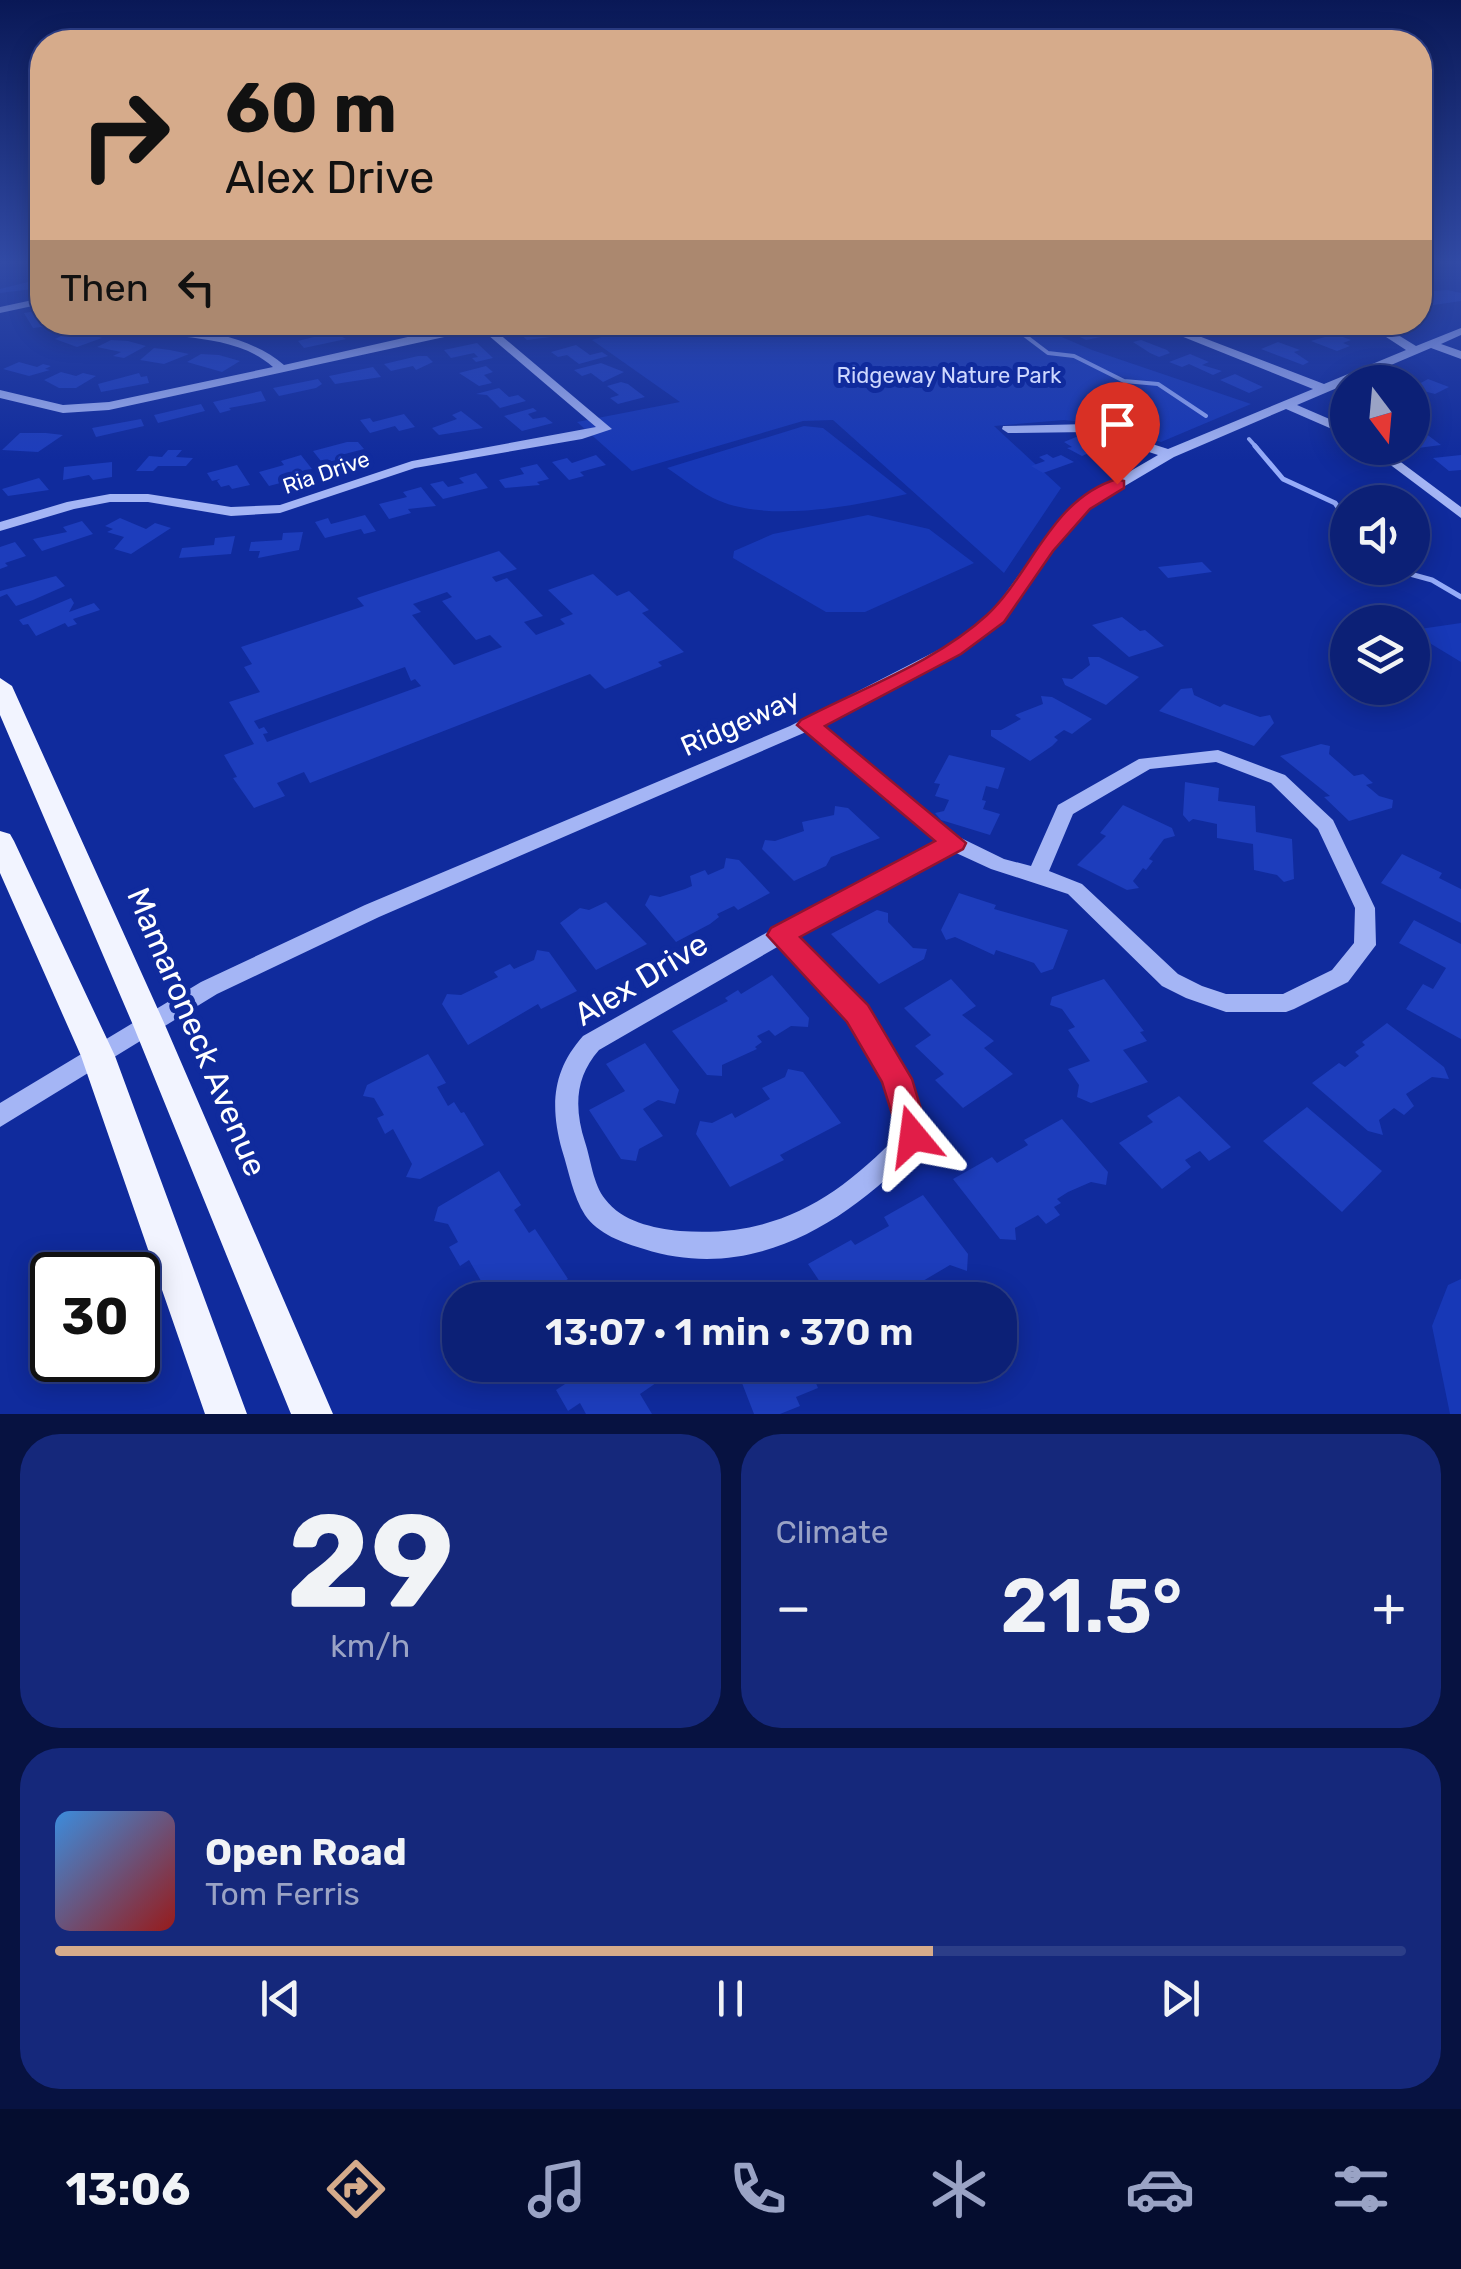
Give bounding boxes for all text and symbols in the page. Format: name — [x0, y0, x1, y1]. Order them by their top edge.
text: 60 m — [225, 67, 397, 150]
icon: right — [60, 70, 190, 200]
text: Alex Drive — [225, 151, 434, 204]
icon: left — [169, 260, 224, 315]
text: Then — [60, 265, 149, 311]
park label: Ridgeway Nature Park — [837, 362, 1062, 389]
north arrow — [1330, 365, 1430, 465]
map controls — [1330, 365, 1430, 705]
pin — [1075, 382, 1160, 485]
icon: arrive — [1090, 397, 1145, 452]
street label: Ria Drive — [279, 445, 373, 500]
button: sound — [1330, 485, 1430, 585]
button: layers — [1330, 605, 1430, 705]
street label: Ridgeway — [676, 682, 805, 763]
street label: Mamaroneck Avenue — [119, 882, 275, 1182]
street label: Alex Drive — [567, 924, 715, 1034]
position arrow — [861, 1084, 965, 1188]
speed limit sign: 30 — [30, 1252, 160, 1382]
text: 13:07 · 1 min · 370 m — [545, 1309, 914, 1355]
text: 29 — [286, 1484, 454, 1639]
text: Climate — [776, 1513, 889, 1551]
text: 21.5° — [1001, 1562, 1182, 1651]
text: − — [776, 1575, 811, 1640]
text: + — [1372, 1575, 1406, 1640]
text: km/h — [330, 1627, 410, 1665]
text: Open Road — [205, 1829, 407, 1875]
text: Tom Ferris — [205, 1875, 360, 1913]
icon: previous — [253, 1971, 308, 2026]
icon: pause — [703, 1971, 758, 2026]
icon: next — [1153, 1971, 1208, 2026]
icon: directions — [321, 2154, 391, 2224]
icon: music — [522, 2154, 592, 2224]
icon: phone — [723, 2154, 793, 2224]
icon: climate — [924, 2154, 994, 2224]
icon: car — [1125, 2154, 1195, 2224]
icon: filters — [1326, 2154, 1396, 2224]
text: 13:06 — [65, 2163, 190, 2216]

